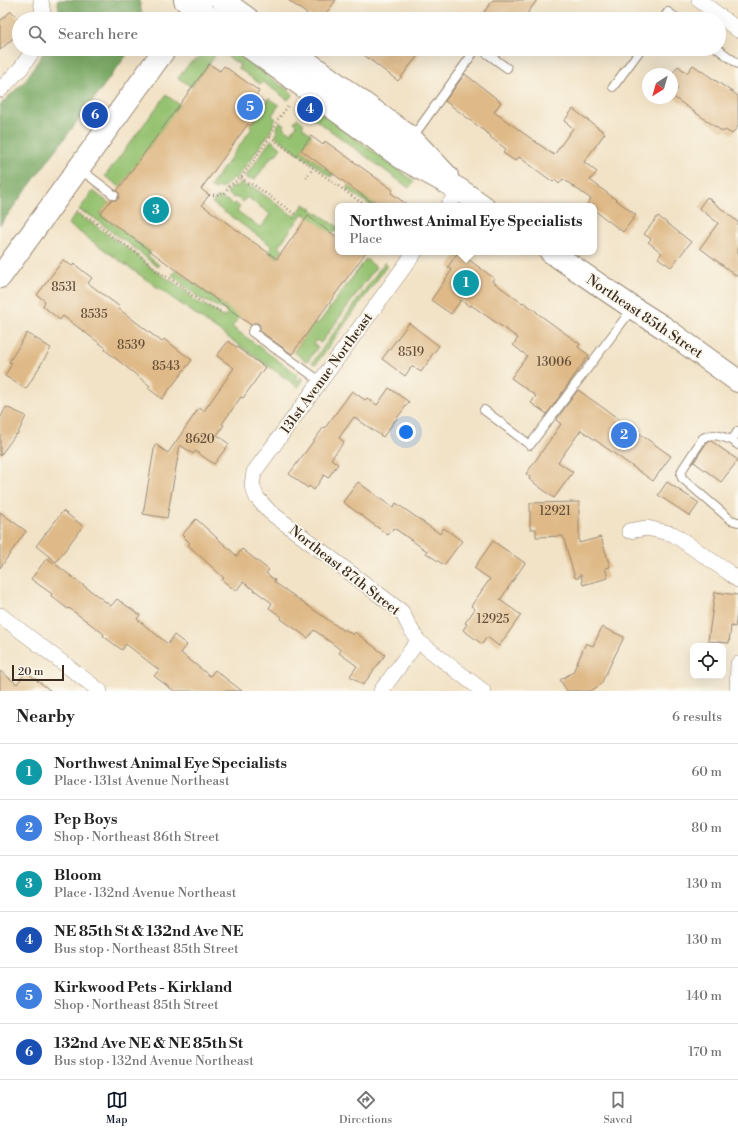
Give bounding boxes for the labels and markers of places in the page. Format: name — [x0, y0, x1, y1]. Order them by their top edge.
pin: 5 — [237, 92, 263, 122]
pin: 4 — [297, 94, 323, 124]
pin: 6 — [82, 100, 108, 130]
pin: 3 — [143, 195, 169, 225]
pin: 1 — [453, 268, 479, 298]
pin: 2 — [611, 420, 637, 450]

